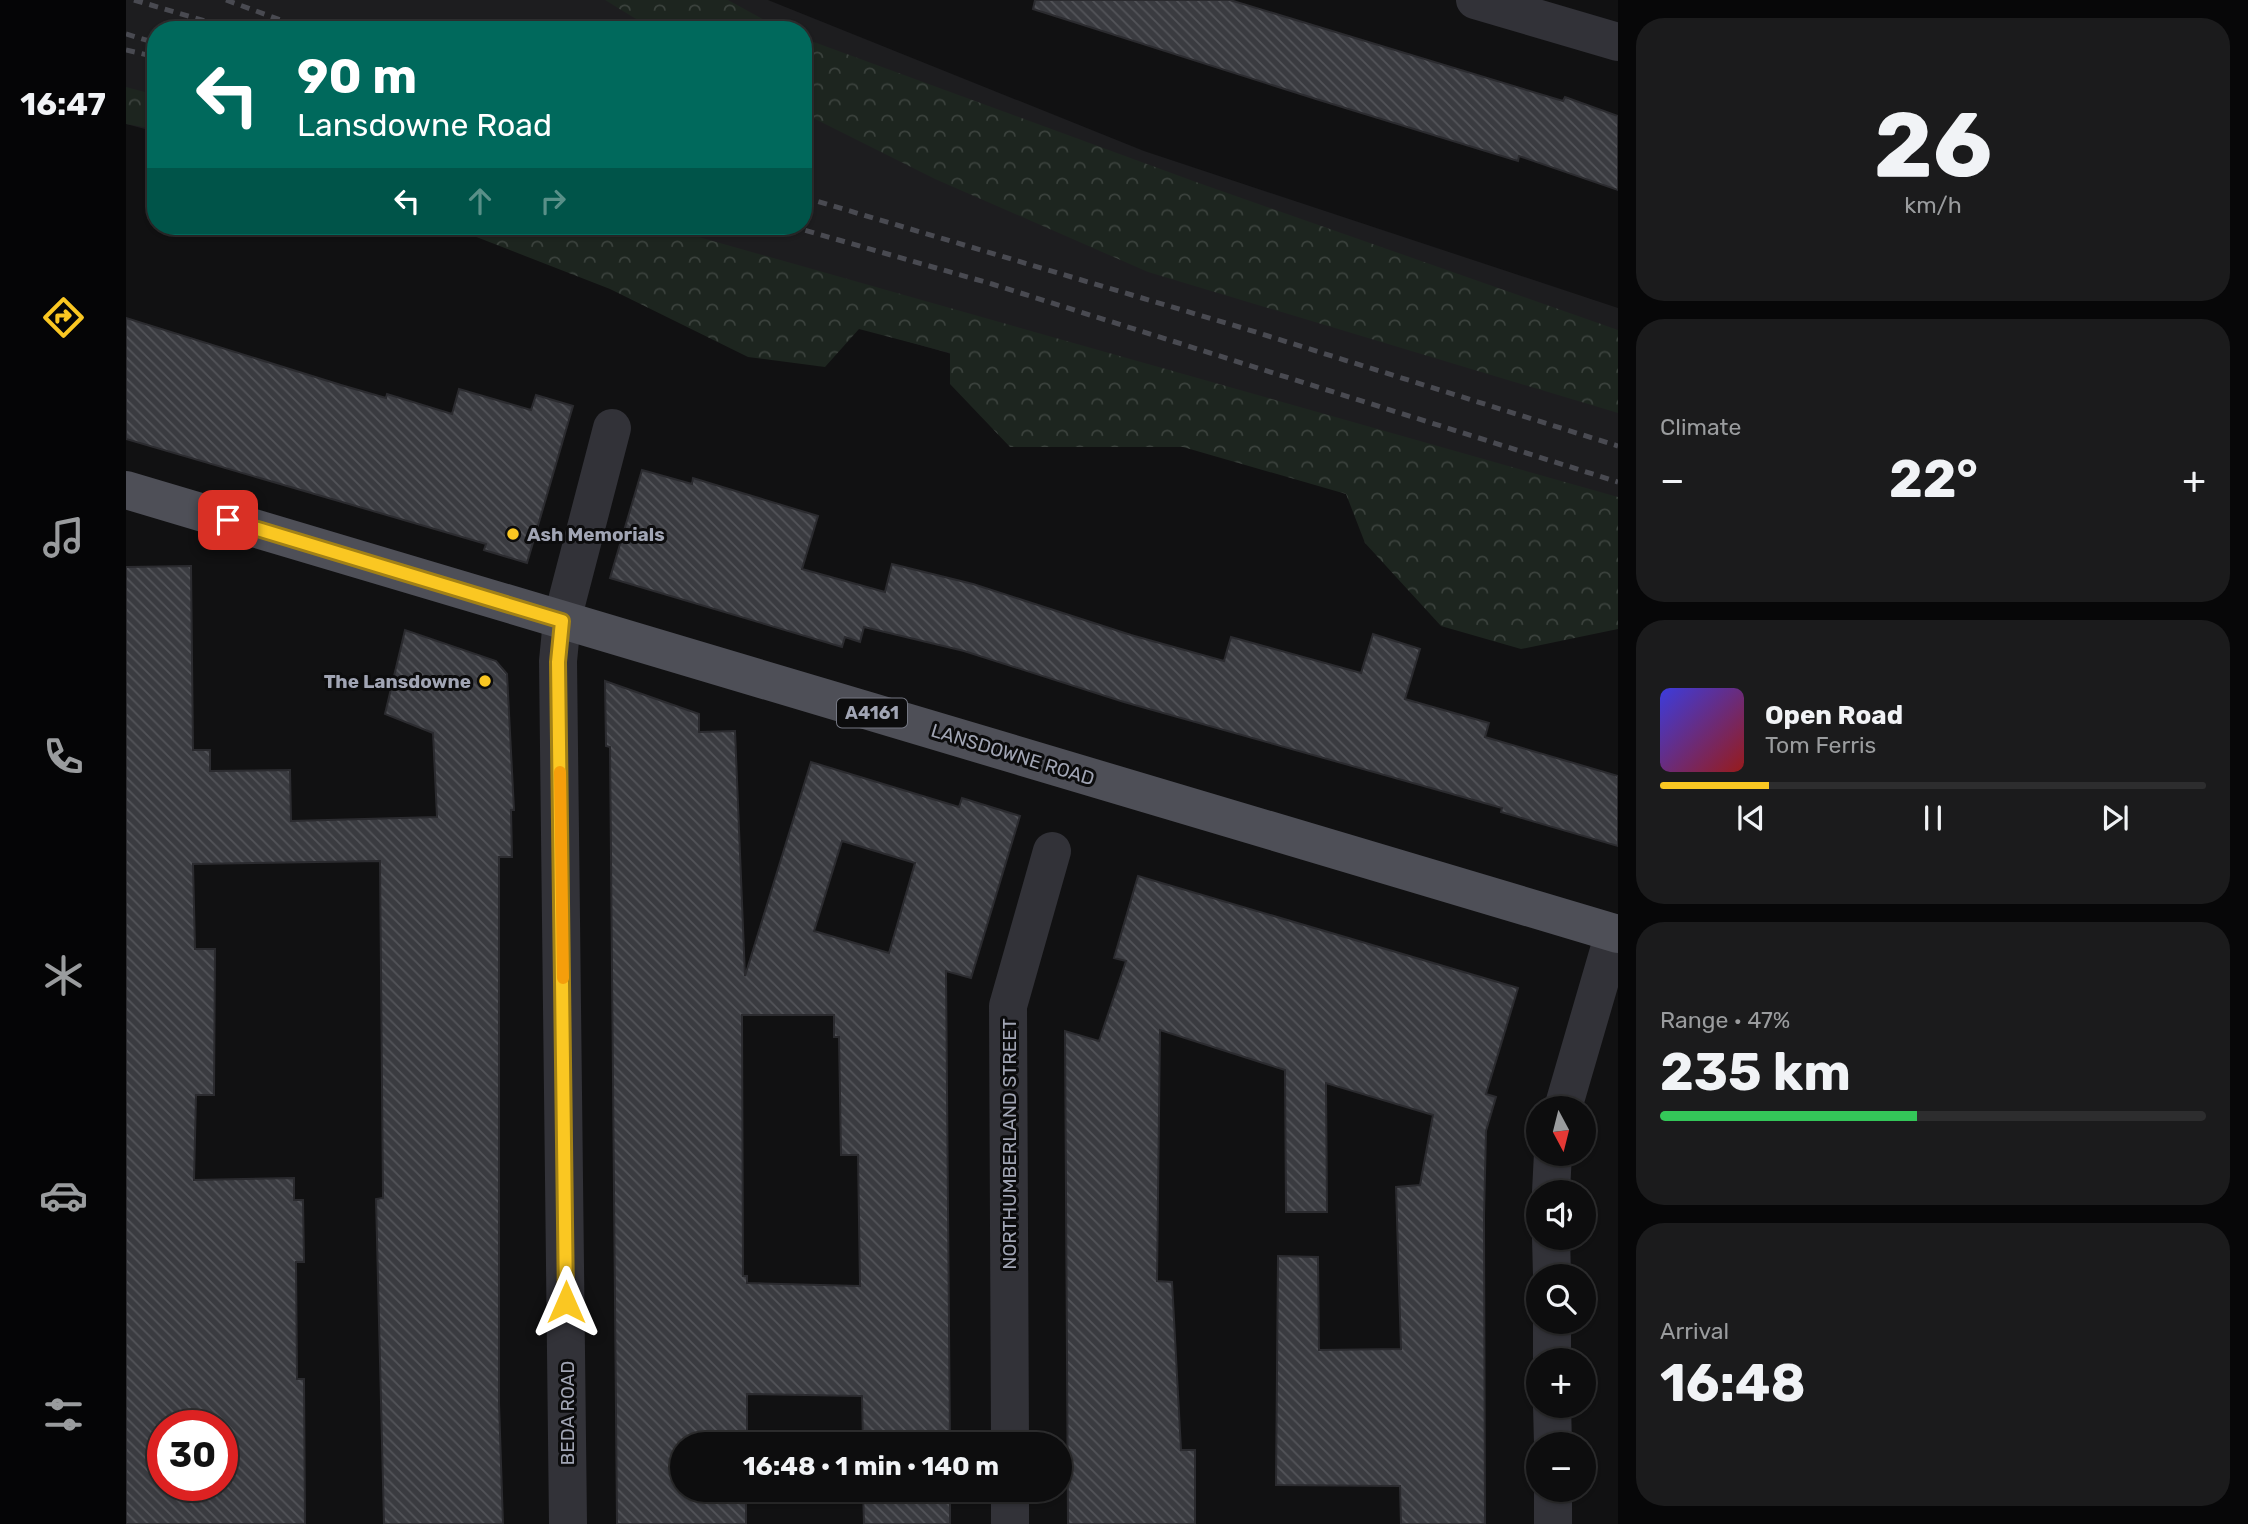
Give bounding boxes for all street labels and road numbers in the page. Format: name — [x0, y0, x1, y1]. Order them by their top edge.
road number: A4161 — [837, 698, 907, 728]
street label: LANSDOWNE ROAD — [928, 719, 1097, 790]
street label: NORTHUMBERLAND STREET — [998, 1018, 1021, 1270]
street label: BEDA ROAD — [556, 1361, 579, 1465]

